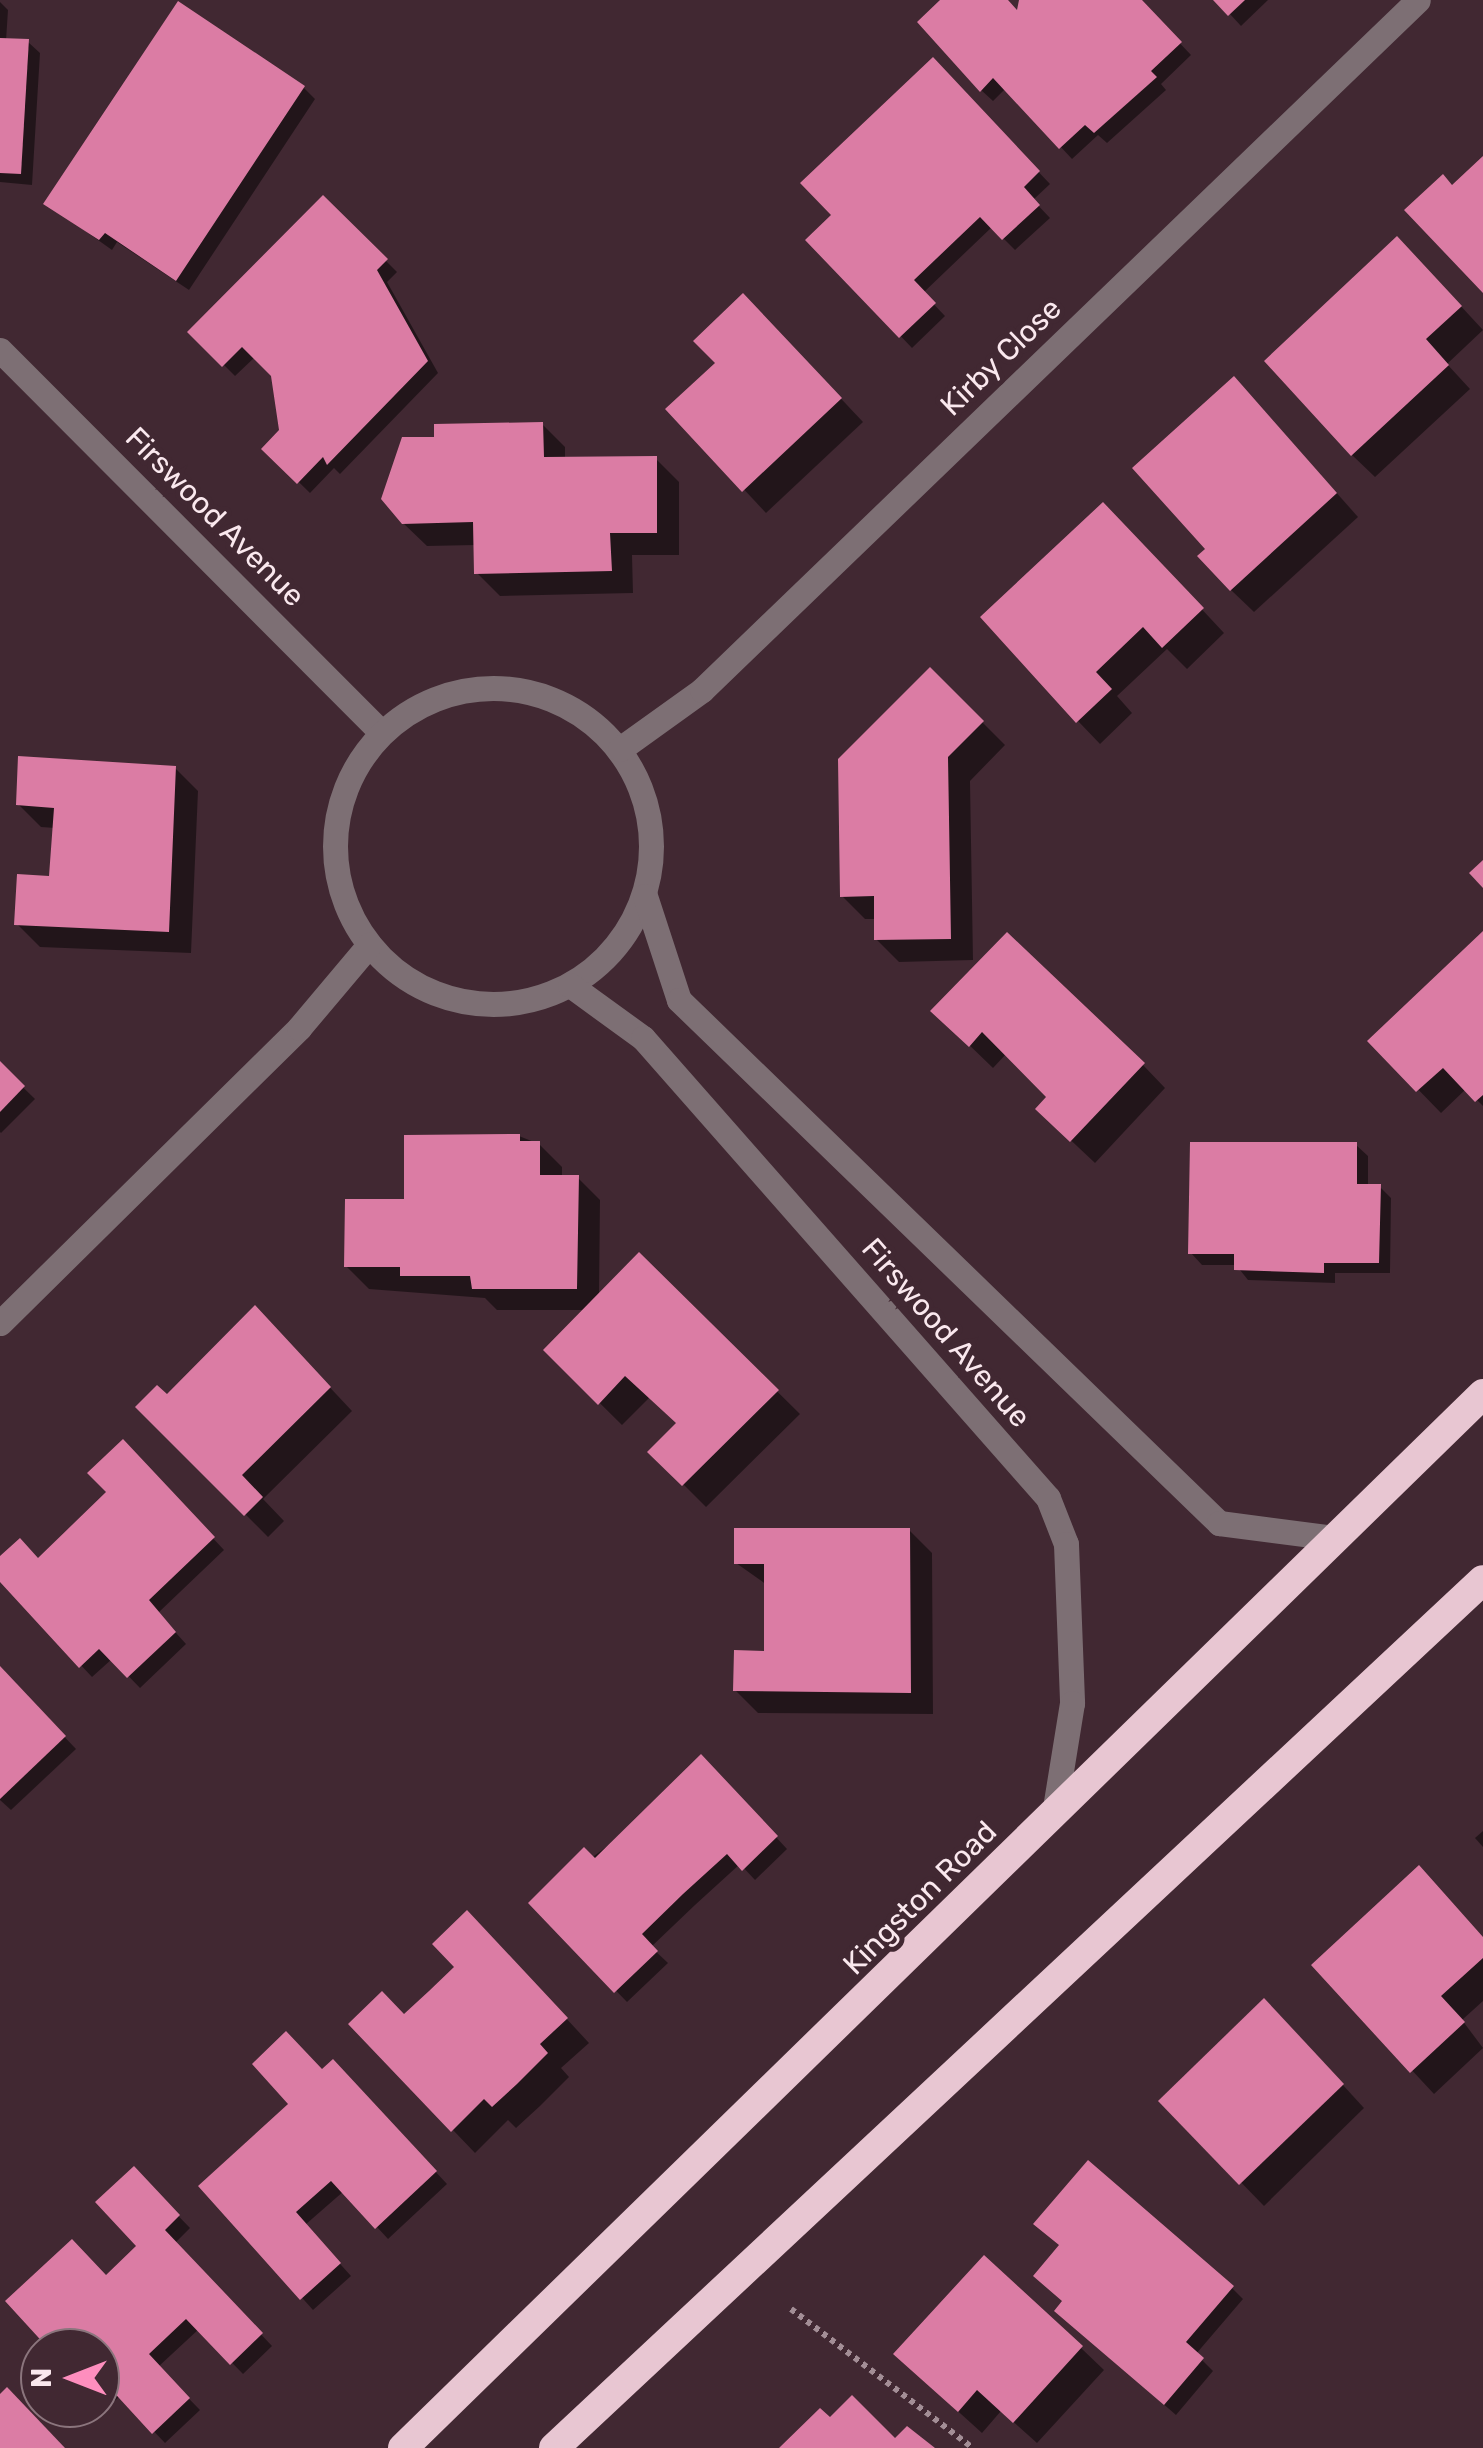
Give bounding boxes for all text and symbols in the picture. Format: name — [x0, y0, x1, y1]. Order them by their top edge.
street label: Kirby Close — [933, 290, 1069, 424]
street label: Firswood Avenue — [118, 420, 312, 614]
street label: Firswood Avenue — [854, 1231, 1038, 1435]
street label: Kingston Road — [836, 1814, 1004, 1982]
north arrow — [20, 2328, 120, 2428]
text: N — [25, 2368, 58, 2388]

